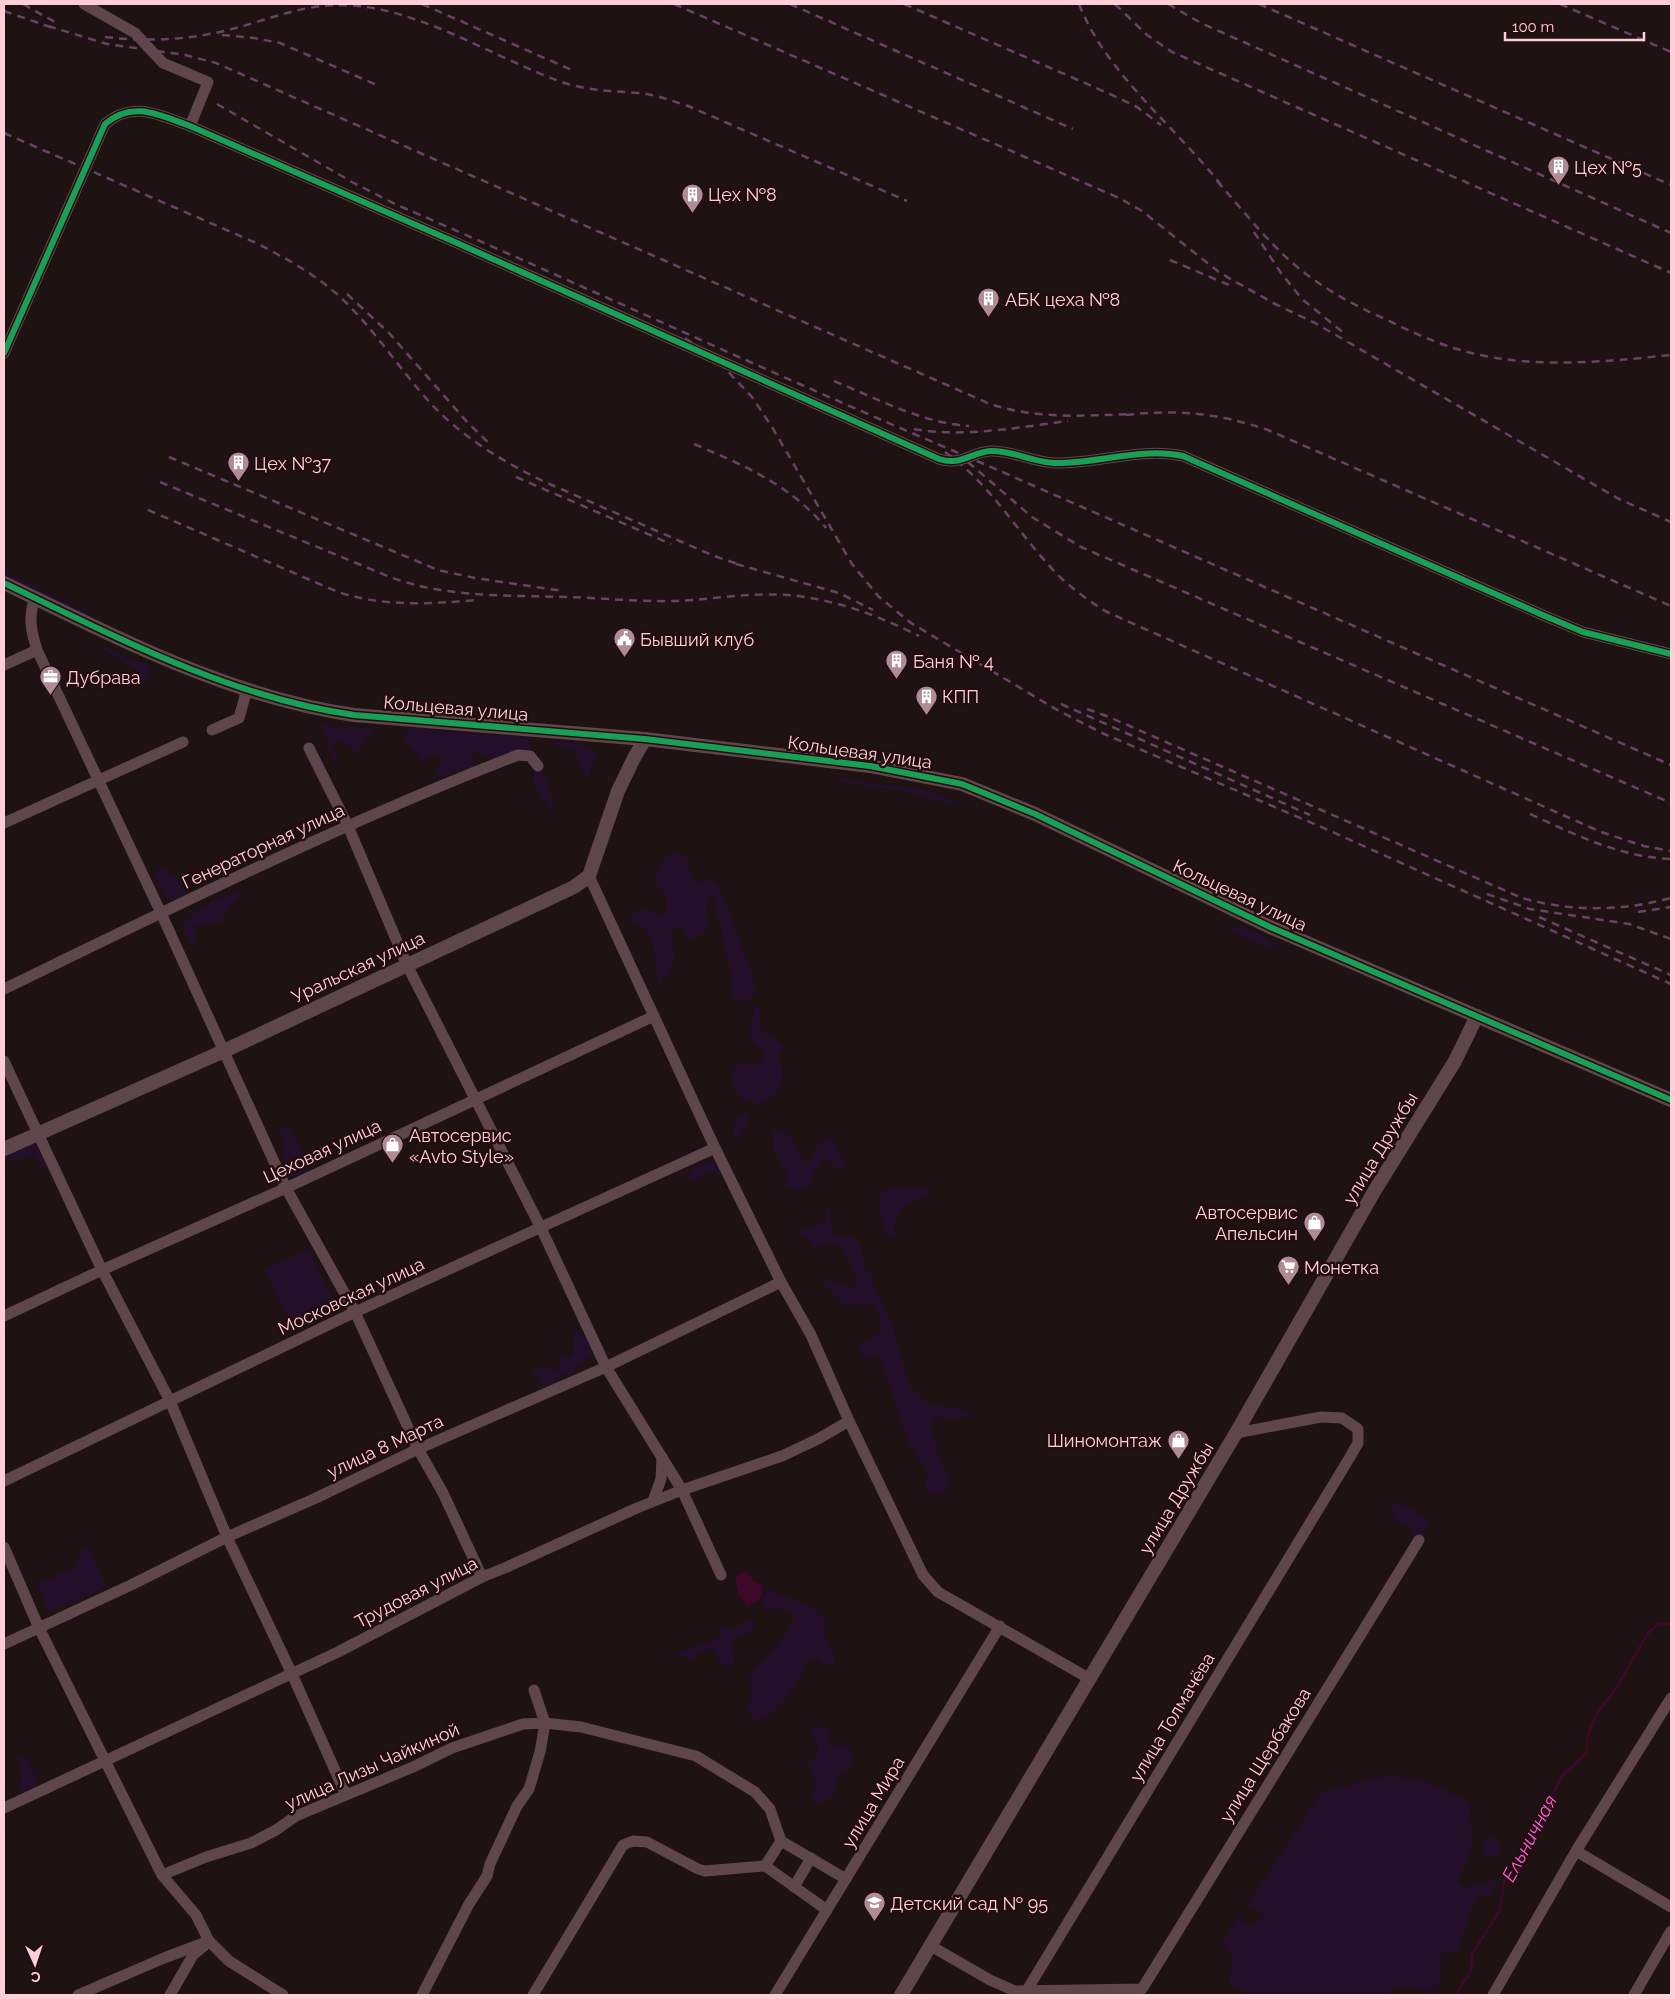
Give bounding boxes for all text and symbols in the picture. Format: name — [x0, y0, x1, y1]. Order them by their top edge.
scale bar — [1505, 10, 1644, 42]
text: 100 m — [1512, 18, 1554, 36]
building icon: Цех №5 — [1546, 155, 1570, 186]
place label: Цех №5 — [1574, 157, 1642, 178]
building icon: Цех №8 — [680, 182, 704, 213]
place label: Цех №8 — [708, 184, 777, 205]
building icon: АБК цеха №8 — [977, 287, 1001, 318]
place label: АБК цеха №8 — [1005, 289, 1120, 310]
building icon: Цех №37 — [226, 451, 250, 482]
place label: Цех №37 — [254, 453, 331, 474]
public building icon: Бывший клуб — [612, 627, 636, 658]
place label: Бывший клуб — [640, 629, 754, 650]
building icon: Баня № 4 — [885, 649, 909, 680]
place label: Баня № 4 — [913, 651, 994, 672]
office icon: Дубрава — [38, 665, 62, 696]
place label: Дубрава — [66, 667, 141, 688]
building icon: КПП — [914, 684, 938, 715]
place label: КПП — [942, 686, 979, 707]
street label: Кольцевая улица — [383, 691, 529, 725]
street label: Кольцевая улица — [787, 731, 933, 773]
street label: Генераторная улица — [178, 799, 348, 893]
street label: Кольцевая улица — [1170, 855, 1310, 935]
street label: Уральская улица — [288, 927, 428, 1007]
street label: улица Дружбы — [1338, 1088, 1422, 1208]
street label: Цеховая улица — [260, 1115, 384, 1187]
place label: Автосервис «Avto Style» — [409, 1125, 514, 1167]
shop icon: Автосервис «Avto Style» — [381, 1133, 405, 1164]
place label: Автосервис Апельсин — [1195, 1202, 1298, 1244]
shop icon: Автосервис Апельсин — [1302, 1210, 1326, 1241]
street label: Московская улица — [275, 1253, 427, 1339]
supermarket icon: Монетка — [1276, 1255, 1300, 1286]
place label: Монетка — [1304, 1257, 1379, 1278]
street label: улица 8 Марта — [324, 1410, 446, 1482]
shop icon: Шиномонтаж — [1166, 1428, 1190, 1459]
place label: Шиномонтаж — [1047, 1430, 1162, 1451]
street label: улица Дружбы — [1134, 1438, 1218, 1558]
street label: Трудовая улица — [351, 1552, 481, 1632]
street label: улица Толмачёва — [1125, 1649, 1219, 1785]
street label: улица Щербакова — [1215, 1684, 1315, 1826]
street label: улица Лизы Чайкиной — [282, 1718, 462, 1814]
street label: улица Мира — [837, 1752, 909, 1852]
water label: Ельничная — [1497, 1791, 1561, 1885]
school or university icon: Детский сад № 95 — [862, 1891, 886, 1922]
place label: Детский сад № 95 — [890, 1893, 1048, 1914]
north arrow — [10, 1939, 60, 1989]
text: С — [30, 1969, 41, 1985]

